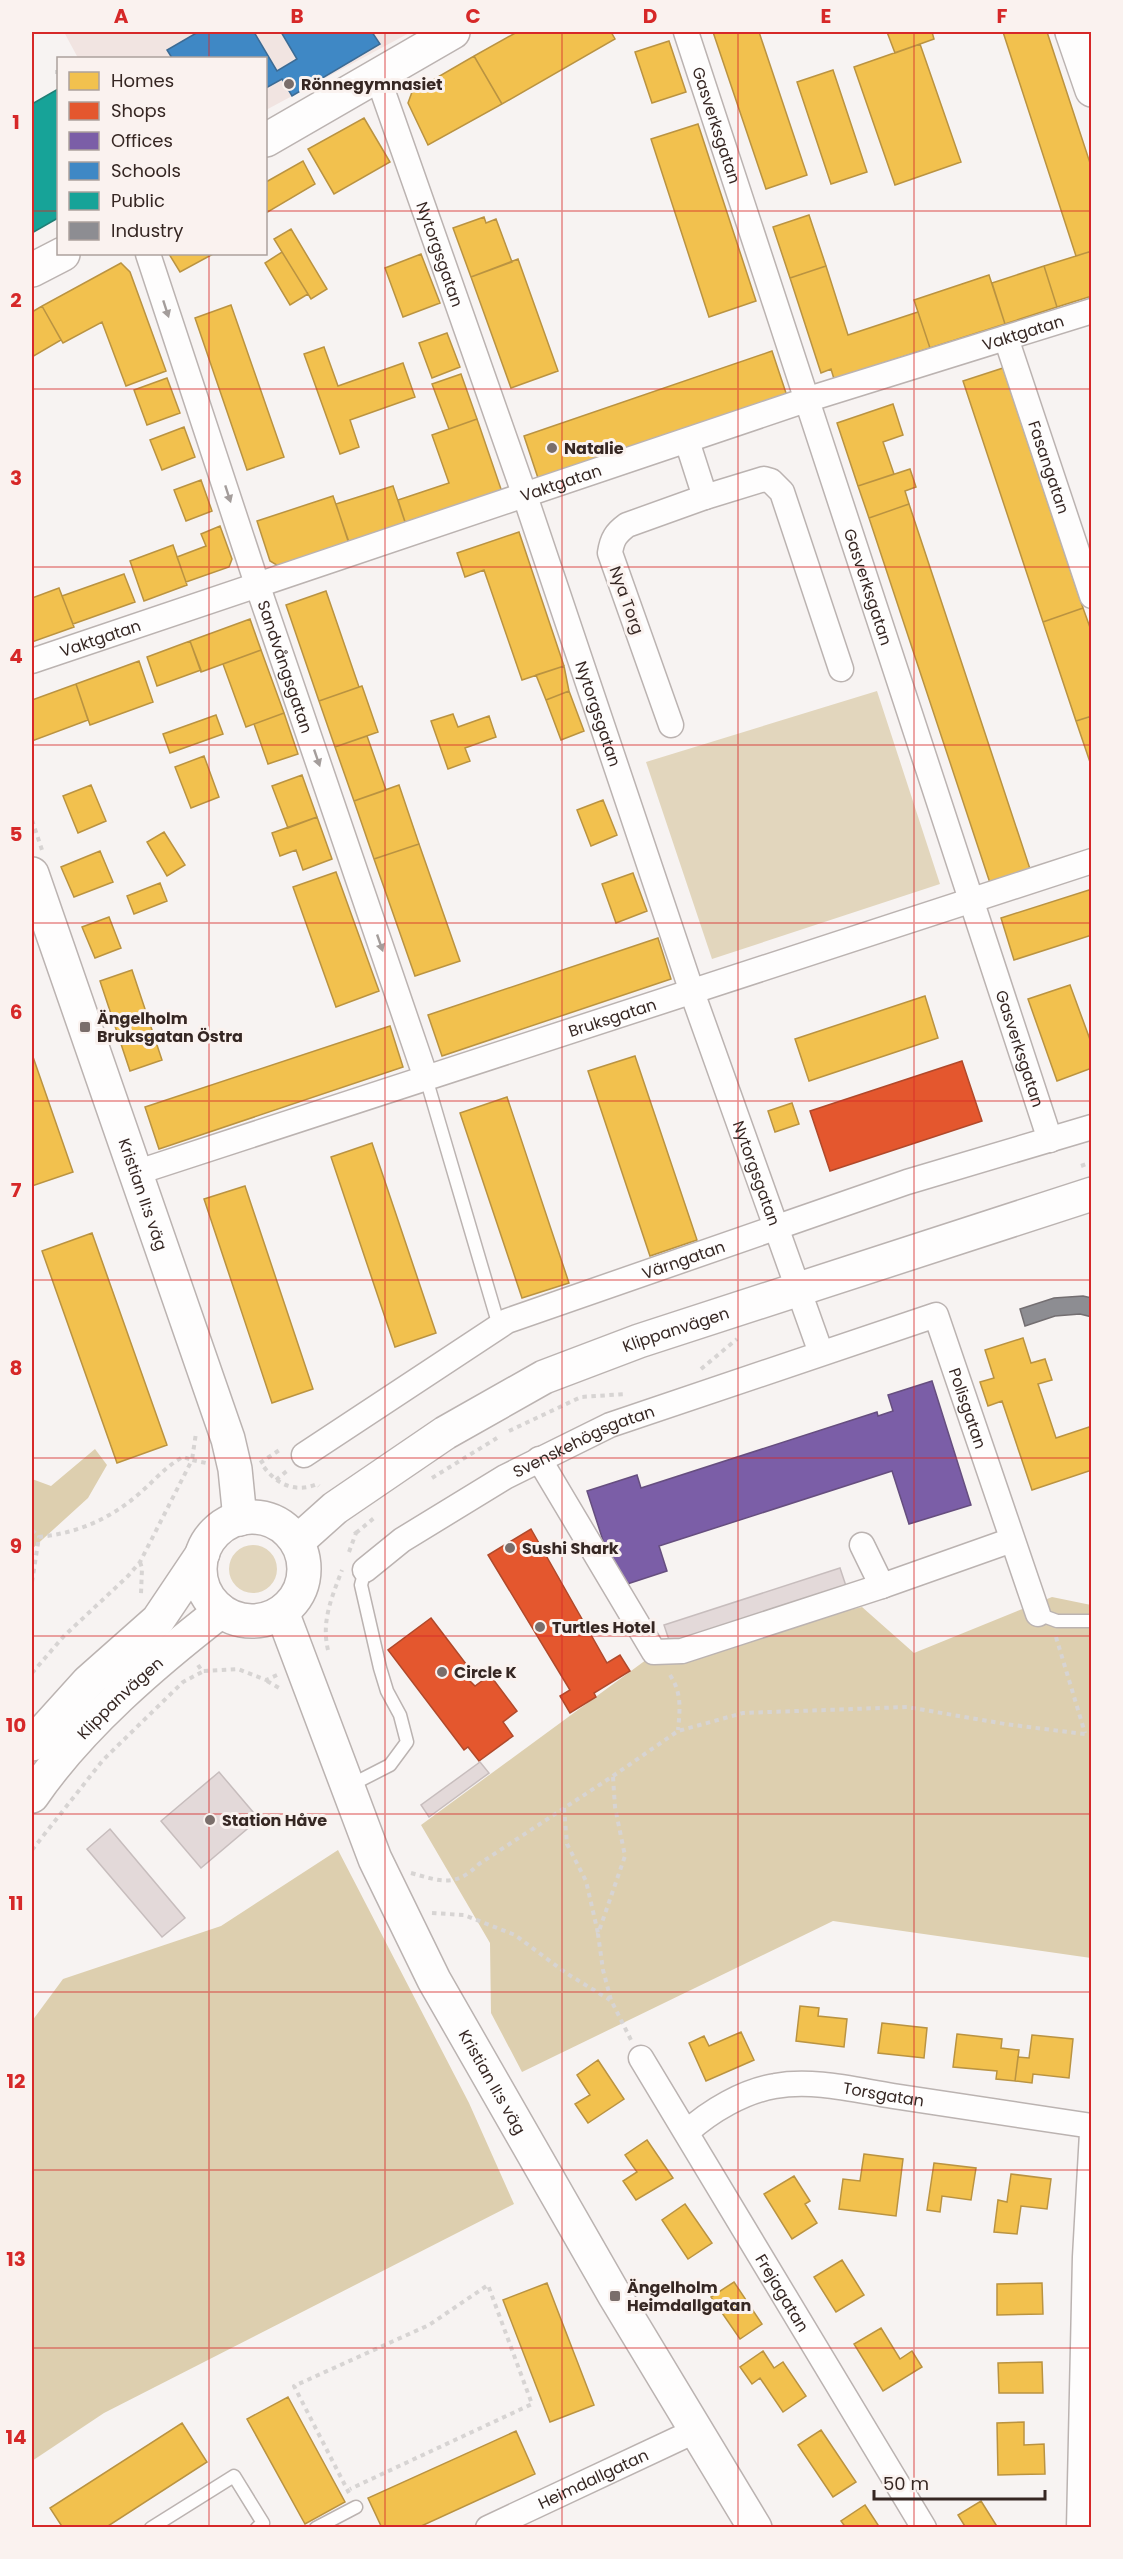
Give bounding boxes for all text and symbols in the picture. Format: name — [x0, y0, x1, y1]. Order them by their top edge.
text: A — [114, 2, 129, 30]
text: B — [290, 2, 304, 30]
text: C — [465, 2, 481, 30]
text: D — [643, 2, 657, 30]
text: E — [821, 2, 831, 30]
text: F — [997, 2, 1008, 30]
legend — [57, 57, 267, 255]
street label: Gasverksgatan — [686, 64, 746, 187]
text: Homes — [111, 68, 174, 93]
place label: Rönnegymnasiet — [301, 73, 443, 96]
marker: Rönnegymnasiet — [282, 77, 296, 91]
text: Shops — [111, 98, 166, 123]
text: 1 — [12, 108, 20, 136]
text: Offices — [111, 128, 173, 153]
text: Schools — [111, 158, 181, 183]
text: Public — [111, 188, 165, 213]
street label: Nytorgsgatan — [410, 199, 469, 310]
text: Industry — [111, 218, 183, 243]
text: 2 — [10, 286, 22, 314]
one-way arrow — [162, 300, 171, 318]
street label: Vaktgatan — [979, 309, 1067, 356]
street label: Fasangatan — [1022, 418, 1075, 517]
place label: Natalie — [564, 437, 624, 460]
marker: Natalie — [545, 441, 559, 455]
street label: Vaktgatan — [517, 459, 605, 508]
text: 3 — [10, 464, 22, 492]
one-way arrow — [223, 485, 233, 503]
street label: Gasverksgatan — [838, 526, 898, 648]
street label: Nya Torg — [604, 563, 649, 637]
street label: Sandvångsgatan — [251, 597, 318, 736]
street label: Vaktgatan — [57, 614, 144, 663]
text: 4 — [9, 642, 23, 670]
street label: Nytorgsgatan — [569, 658, 626, 770]
one-way arrow — [313, 749, 322, 767]
text: 5 — [10, 820, 23, 848]
one-way arrow — [376, 934, 386, 952]
street label: Gasverksgatan — [990, 987, 1049, 1110]
street label: Bruksgatan — [566, 993, 659, 1043]
text: 6 — [10, 998, 22, 1026]
place label: Ängelholm Bruksgatan Östra — [97, 1007, 243, 1048]
marker: Ängelholm Bruksgatan Östra — [78, 1020, 92, 1034]
street label: Nytorgsgatan — [727, 1118, 786, 1229]
street label: Kristian II:s väg — [113, 1135, 173, 1254]
text: 7 — [11, 1176, 22, 1204]
street label: Värngatan — [639, 1235, 728, 1285]
street label: Klippanvägen — [619, 1302, 732, 1358]
text: 8 — [10, 1354, 22, 1382]
street label: Polisgatan — [943, 1365, 992, 1452]
street label: Svenskehögsgatan — [509, 1400, 658, 1483]
text: 9 — [10, 1532, 22, 1560]
place label: Sushi Shark — [522, 1537, 619, 1560]
marker: Sushi Shark — [503, 1541, 517, 1555]
place label: Turtles Hotel — [552, 1616, 655, 1639]
marker: Turtles Hotel — [533, 1620, 547, 1634]
street label: Klippanvägen — [72, 1652, 168, 1745]
place label: Circle K — [454, 1661, 517, 1684]
marker: Circle K — [435, 1665, 449, 1679]
text: 10 — [6, 1711, 26, 1739]
place label: Station Håve — [222, 1809, 327, 1832]
marker: Station Håve — [203, 1813, 217, 1827]
text: 11 — [8, 1889, 24, 1917]
street label: Kristian II:s väg — [453, 2025, 531, 2139]
text: 12 — [7, 2067, 25, 2095]
street label: Torsgatan — [841, 2077, 926, 2113]
text: 13 — [6, 2245, 26, 2273]
street label: Frejagatan — [750, 2250, 814, 2336]
place label: Ängelholm Heimdallgatan — [627, 2276, 751, 2317]
marker: Ängelholm Heimdallgatan — [608, 2289, 622, 2303]
text: 14 — [5, 2423, 27, 2451]
street label: Heimdallgatan — [534, 2443, 652, 2515]
scale bar — [874, 2463, 1045, 2501]
text: 50 m — [883, 2471, 929, 2496]

